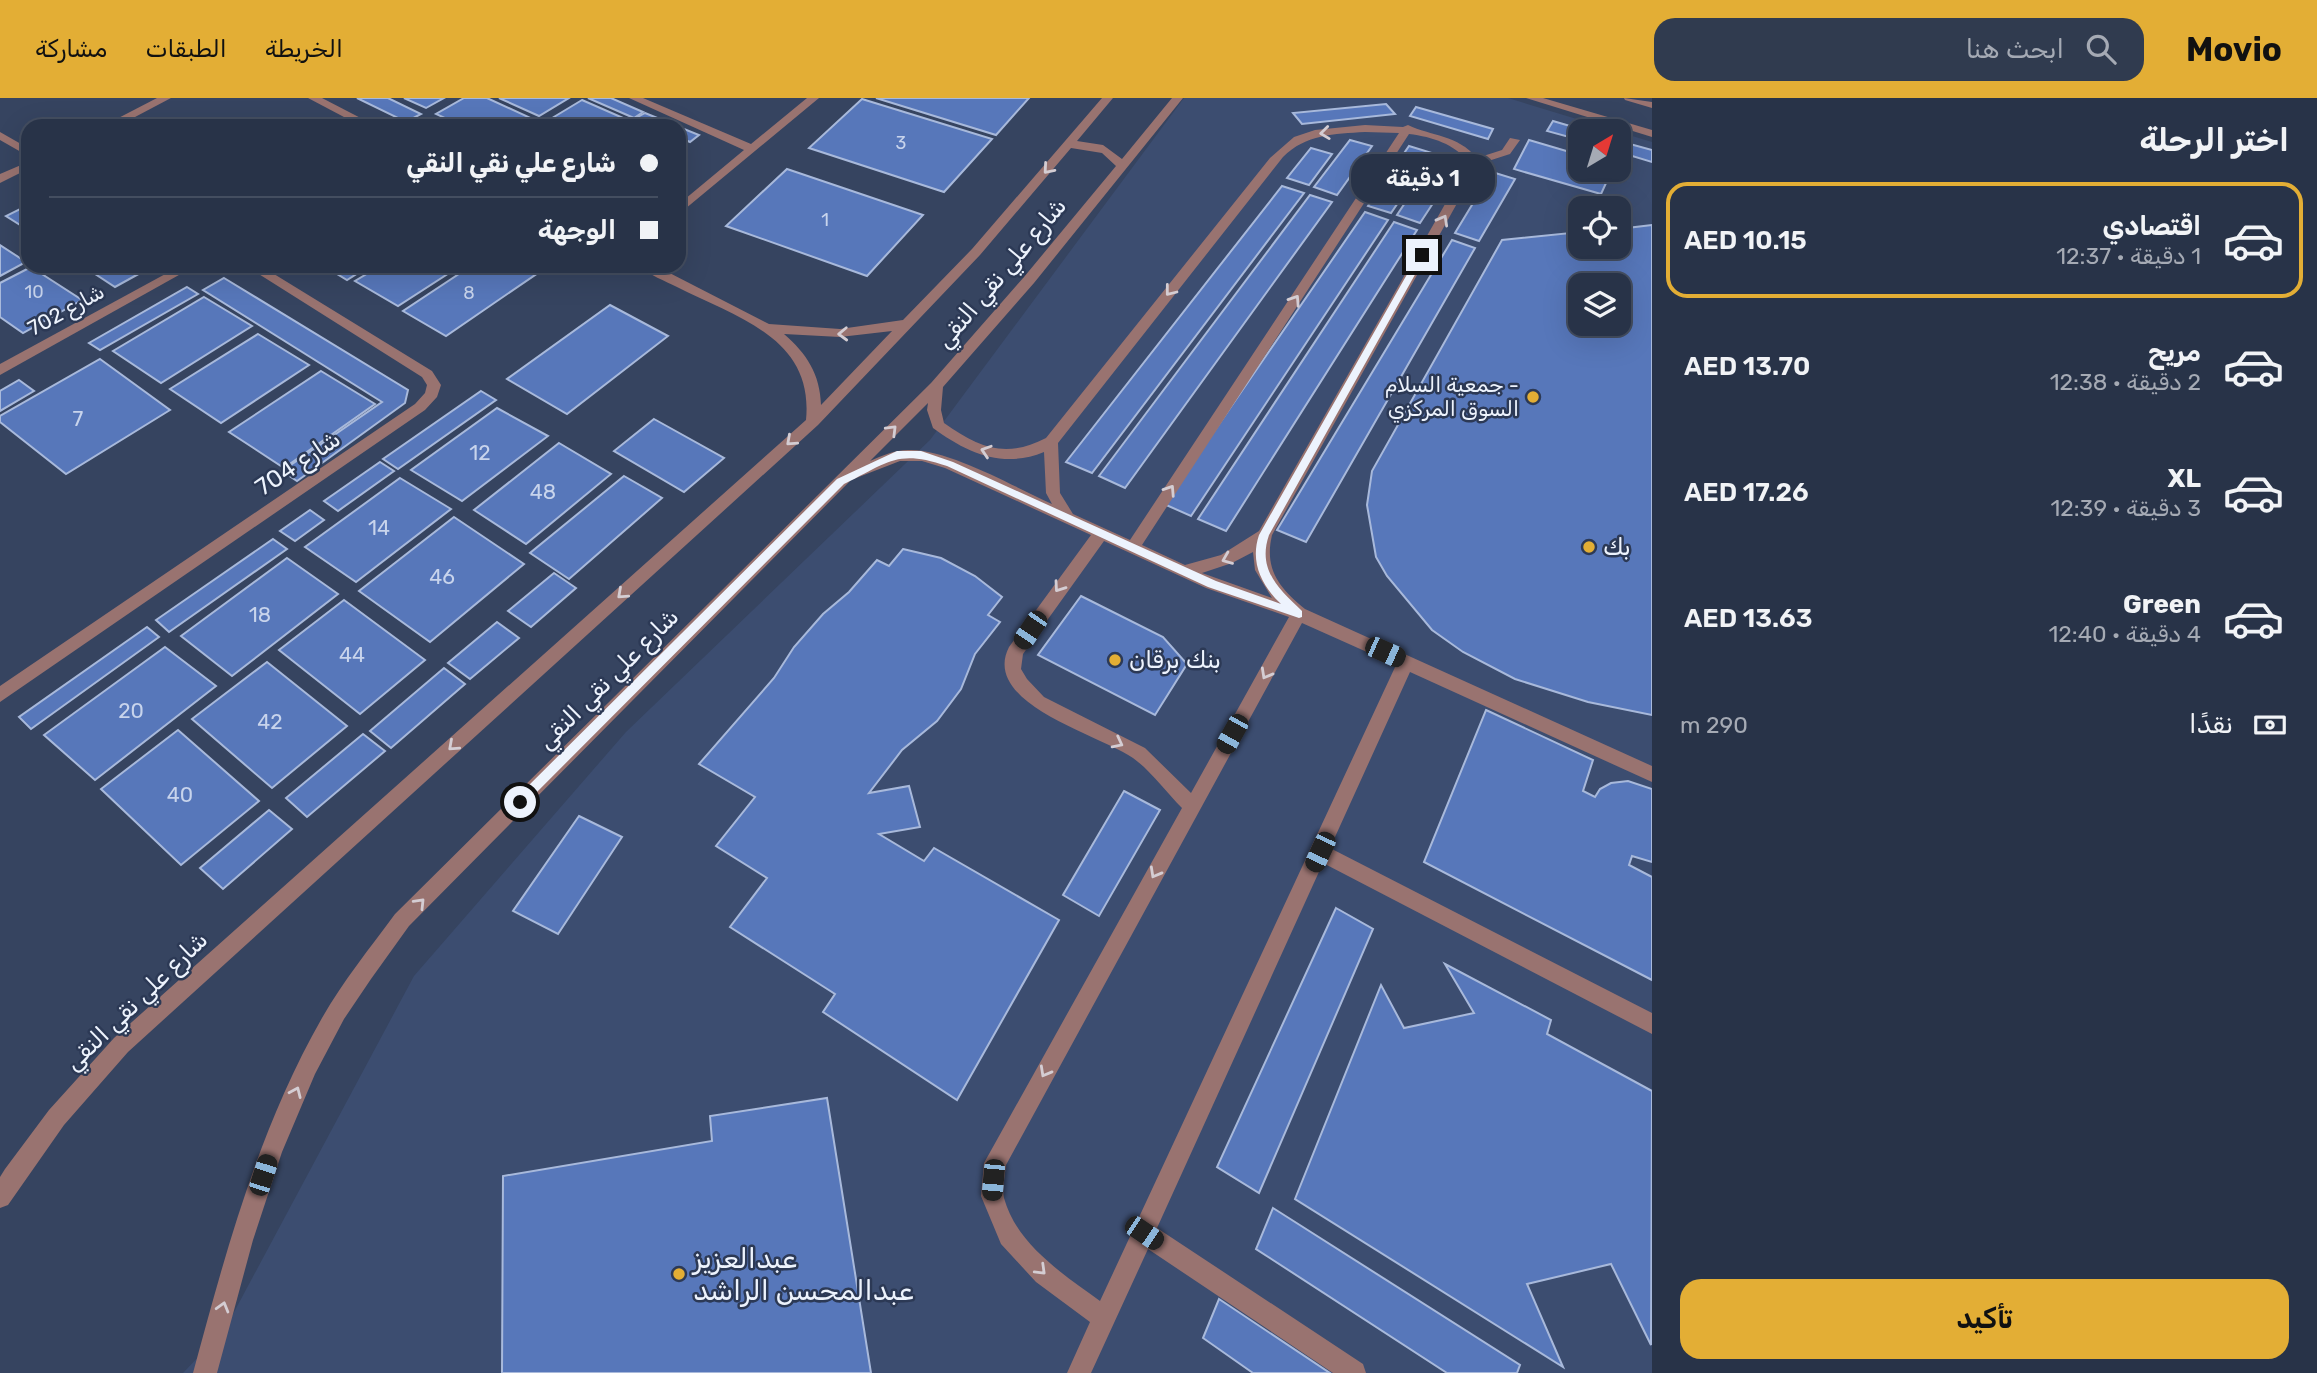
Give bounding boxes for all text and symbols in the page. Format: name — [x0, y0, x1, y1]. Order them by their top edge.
search box — [1654, 18, 2144, 81]
icon: search — [2082, 30, 2120, 68]
text: Movio — [2186, 30, 2282, 69]
text: ابحث هنا — [1966, 34, 2064, 65]
text: مشاركة — [35, 35, 107, 63]
text: الطبقات — [145, 35, 227, 63]
text: الخريطة — [265, 35, 343, 63]
north arrow — [1568, 119, 1631, 182]
map controls — [1568, 119, 1631, 336]
text: اختر الرحلة — [2139, 121, 2289, 159]
one-way arrow — [1319, 125, 1330, 140]
house number: 3 — [896, 132, 906, 154]
text: شارع علي نقي النقي — [406, 148, 616, 179]
callout: 1 دقيقة — [1350, 153, 1494, 202]
one-way arrow — [1044, 160, 1056, 173]
text: 1 دقيقة — [1386, 164, 1460, 192]
street label: شارع علي نقي النقي — [930, 192, 1075, 357]
button: locate — [1568, 196, 1631, 259]
house number: 1 — [821, 209, 829, 231]
icon: car — [2222, 209, 2285, 272]
text: اقتصادي — [2102, 211, 2201, 242]
one-way arrow — [1435, 214, 1448, 227]
text: الوجهة — [538, 215, 616, 246]
text: AED 10.15 — [1684, 225, 1807, 256]
route end — [1406, 239, 1438, 271]
text: 1 دقيقة · 12:37 — [2056, 242, 2201, 270]
button: layers — [1568, 273, 1631, 336]
street label: شارع 702 — [23, 278, 109, 342]
house number: 10 — [24, 281, 44, 303]
house number: 8 — [463, 282, 475, 304]
one-way arrow — [1166, 283, 1178, 296]
one-way arrow — [1287, 295, 1299, 308]
one-way arrow — [837, 326, 848, 341]
icon: car — [2222, 335, 2285, 398]
text: مريح — [2148, 337, 2201, 368]
text: AED 13.70 — [1684, 351, 1810, 382]
text: 2 دقيقة · 12:38 — [2050, 368, 2201, 396]
place label: جمعية السلام - السوق المركزي — [1385, 372, 1519, 423]
marker: جمعية السلام - السوق المركزي — [1525, 389, 1541, 405]
house number: 7 — [73, 406, 84, 431]
street label: شارع 704 — [250, 424, 347, 503]
one-way arrow — [884, 425, 897, 438]
one-way arrow — [787, 433, 800, 446]
house number: 12 — [469, 440, 491, 465]
one-way arrow — [981, 445, 993, 459]
icon: car — [2222, 461, 2285, 524]
text: XL — [2168, 463, 2201, 494]
text: AED 17.26 — [1684, 477, 1809, 508]
house number: 48 — [530, 479, 556, 504]
one-way arrow — [1162, 485, 1174, 498]
text: 3 دقيقة · 12:39 — [2050, 494, 2201, 522]
house number: 14 — [368, 515, 390, 540]
place label: بك — [1603, 533, 1631, 561]
marker: بك — [1581, 539, 1597, 555]
one-way arrow — [1222, 551, 1234, 565]
house number: 46 — [429, 564, 455, 589]
one-way arrow — [1055, 579, 1067, 592]
one-way arrow — [617, 585, 630, 598]
icon: car — [2222, 587, 2285, 650]
text: Green — [2123, 589, 2201, 620]
house number: 18 — [249, 602, 271, 627]
street label: شارع علي نقي النقي — [532, 603, 687, 758]
text: AED 13.63 — [1684, 603, 1812, 634]
car — [1010, 607, 1051, 653]
text: 4 دقيقة · 12:40 — [2048, 620, 2201, 648]
car — [1362, 634, 1409, 670]
house number: 44 — [339, 642, 365, 667]
place label: بنك برقان — [1129, 646, 1221, 674]
marker: بنك برقان — [1107, 652, 1123, 668]
one-way arrow — [1261, 667, 1274, 679]
house number: 20 — [118, 698, 144, 723]
icon: cash — [2251, 706, 2289, 744]
house number: 42 — [257, 709, 283, 734]
text: نقدًا — [2189, 709, 2233, 740]
car — [1213, 711, 1252, 757]
text: 290 m — [1680, 711, 1748, 739]
one-way arrow — [1111, 734, 1123, 748]
one-way arrow — [448, 737, 461, 750]
house number: 40 — [167, 782, 193, 807]
route start — [504, 786, 536, 818]
car — [1302, 829, 1339, 875]
one-way arrow — [1150, 866, 1163, 878]
one-way arrow — [411, 898, 424, 911]
street label: شارع علي نقي النقي — [59, 926, 216, 1079]
one-way arrow — [1040, 1065, 1053, 1077]
one-way arrow — [288, 1087, 302, 1099]
car — [247, 1152, 280, 1198]
car — [981, 1158, 1006, 1202]
car — [1121, 1213, 1168, 1253]
place label: عبدالعزيز عبدالمحسن الراشد — [691, 1242, 914, 1307]
one-way arrow — [1033, 1261, 1046, 1274]
marker: عبدالعزيز عبدالمحسن الراشد — [671, 1266, 687, 1282]
button: تأكيد — [1680, 1279, 2289, 1359]
one-way arrow — [215, 1302, 229, 1314]

